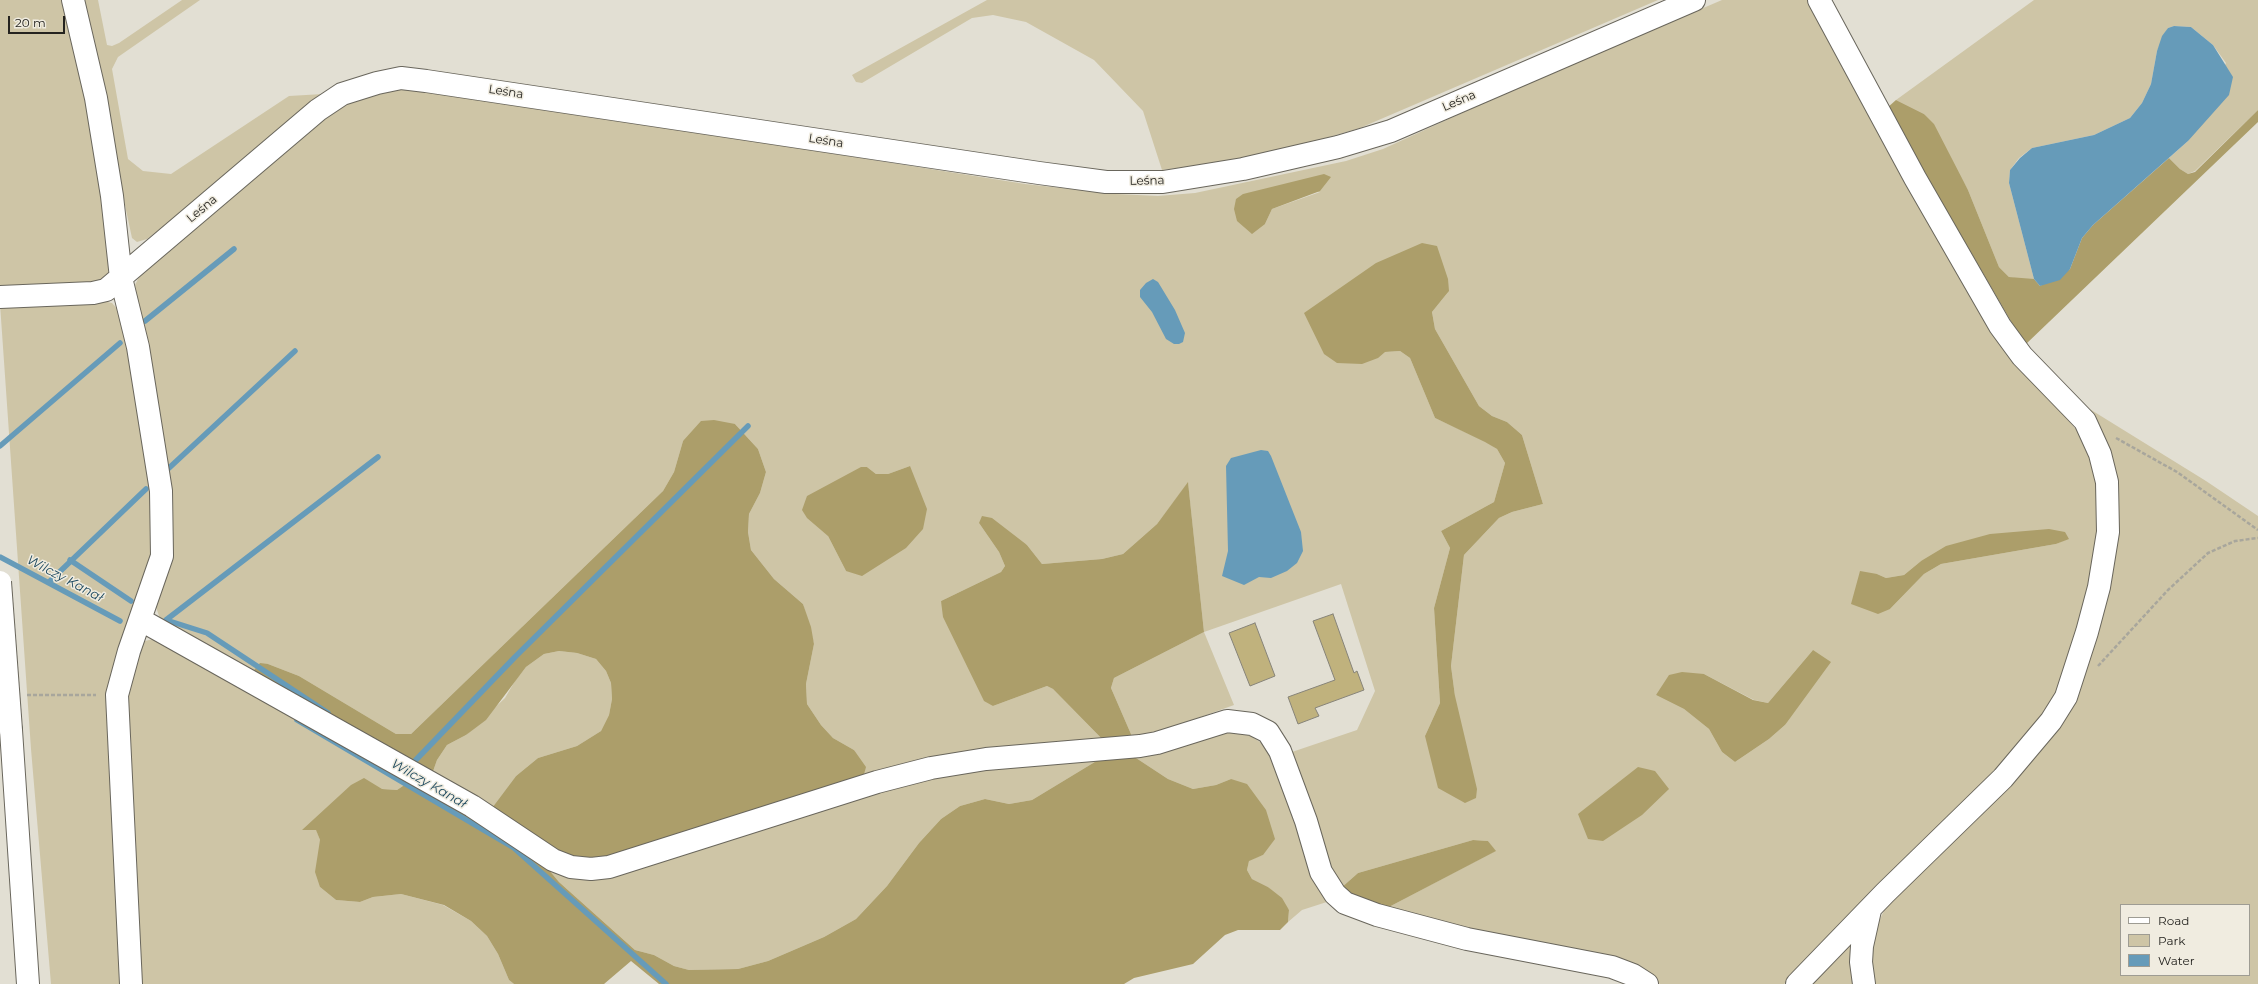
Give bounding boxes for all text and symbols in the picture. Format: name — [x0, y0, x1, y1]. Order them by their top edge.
scale bar — [10, 8, 67, 34]
text: 20 m — [15, 15, 46, 30]
street label: Leśna — [487, 82, 525, 102]
street label: Leśna — [1440, 87, 1478, 115]
street label: Leśna — [807, 131, 845, 151]
street label: Leśna — [1129, 173, 1165, 189]
street label: Leśna — [184, 192, 220, 226]
water label: Wilczy Kanał — [24, 552, 106, 606]
water label: Wilczy Kanał — [389, 756, 469, 812]
legend — [2120, 904, 2250, 976]
text: Road — [2158, 913, 2189, 928]
text: Park — [2158, 933, 2185, 948]
text: Water — [2158, 953, 2194, 968]

